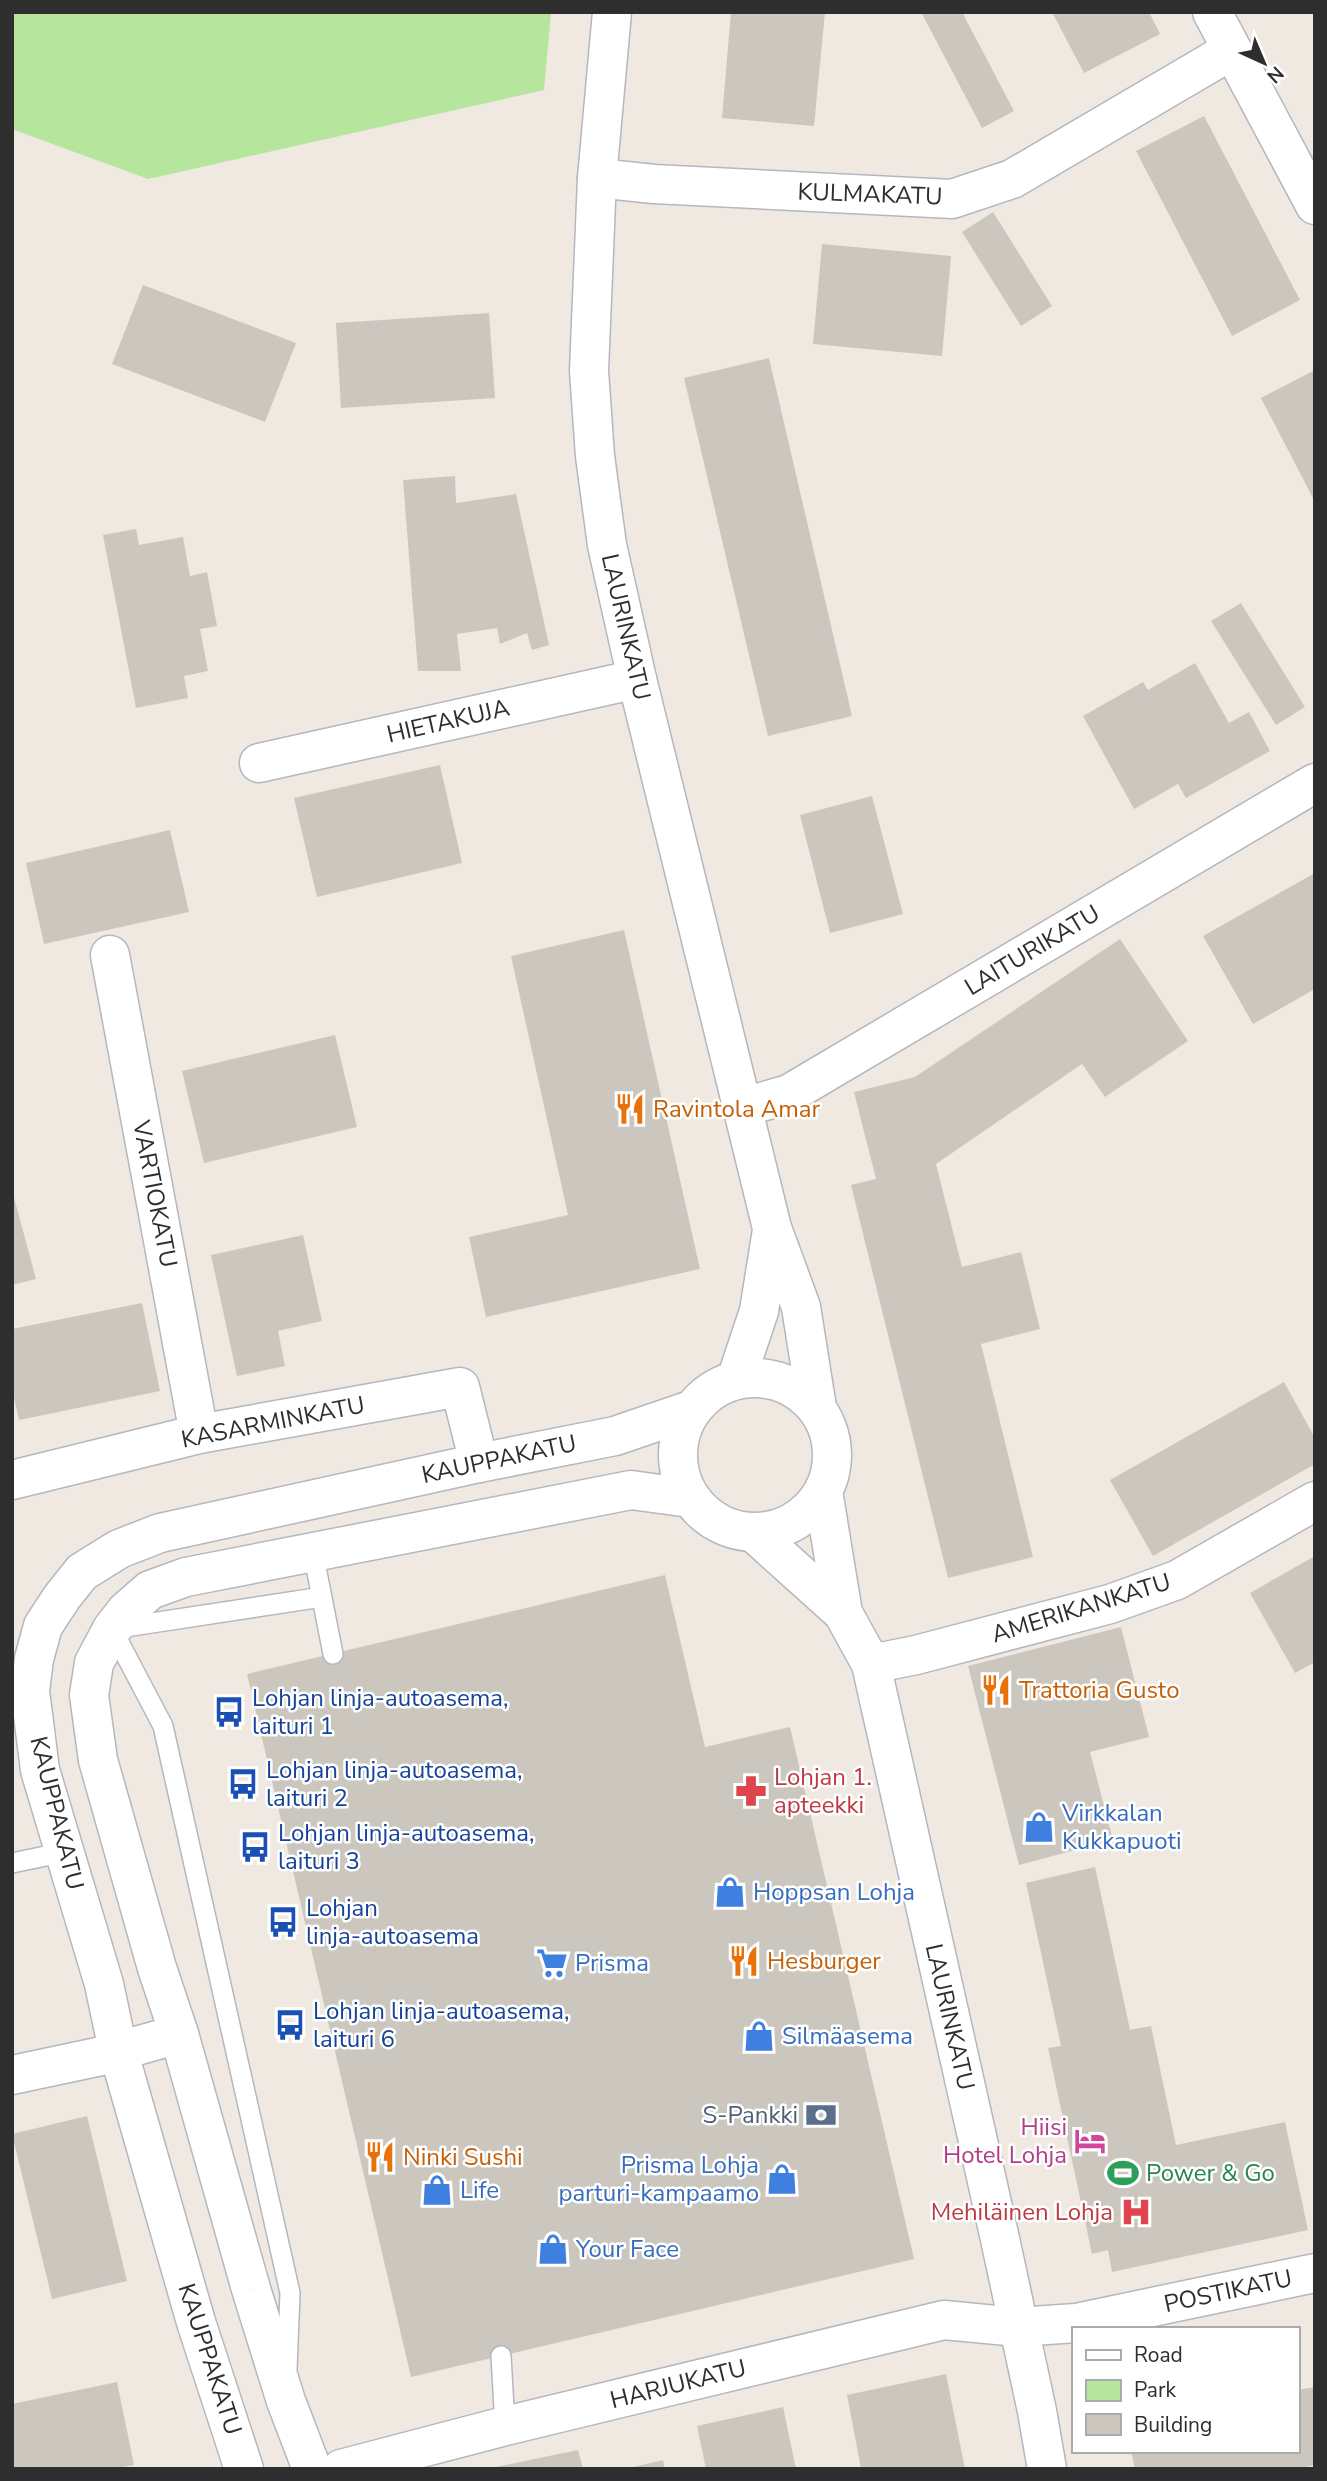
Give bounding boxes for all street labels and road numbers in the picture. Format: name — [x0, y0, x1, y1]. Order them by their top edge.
street label: KULMAKATU — [797, 175, 943, 213]
street label: LAURINKATU — [594, 551, 658, 703]
street label: HIETAKUJA — [383, 691, 513, 751]
street label: LAITURIKATU — [959, 897, 1105, 1003]
street label: VARTIOKATU — [125, 1117, 185, 1270]
street label: KASARMINKATU — [179, 1389, 367, 1455]
street label: KAUPPAKATU — [419, 1427, 579, 1491]
street label: AMERIKANKATU — [988, 1566, 1174, 1650]
street label: KAUPPAKATU — [22, 1733, 92, 1893]
street label: LAURINKATU — [918, 1941, 982, 2093]
street label: POSTIKATU — [1161, 2262, 1295, 2320]
street label: KAUPPAKATU — [170, 2279, 250, 2439]
street label: HARJUKATU — [607, 2352, 749, 2416]

